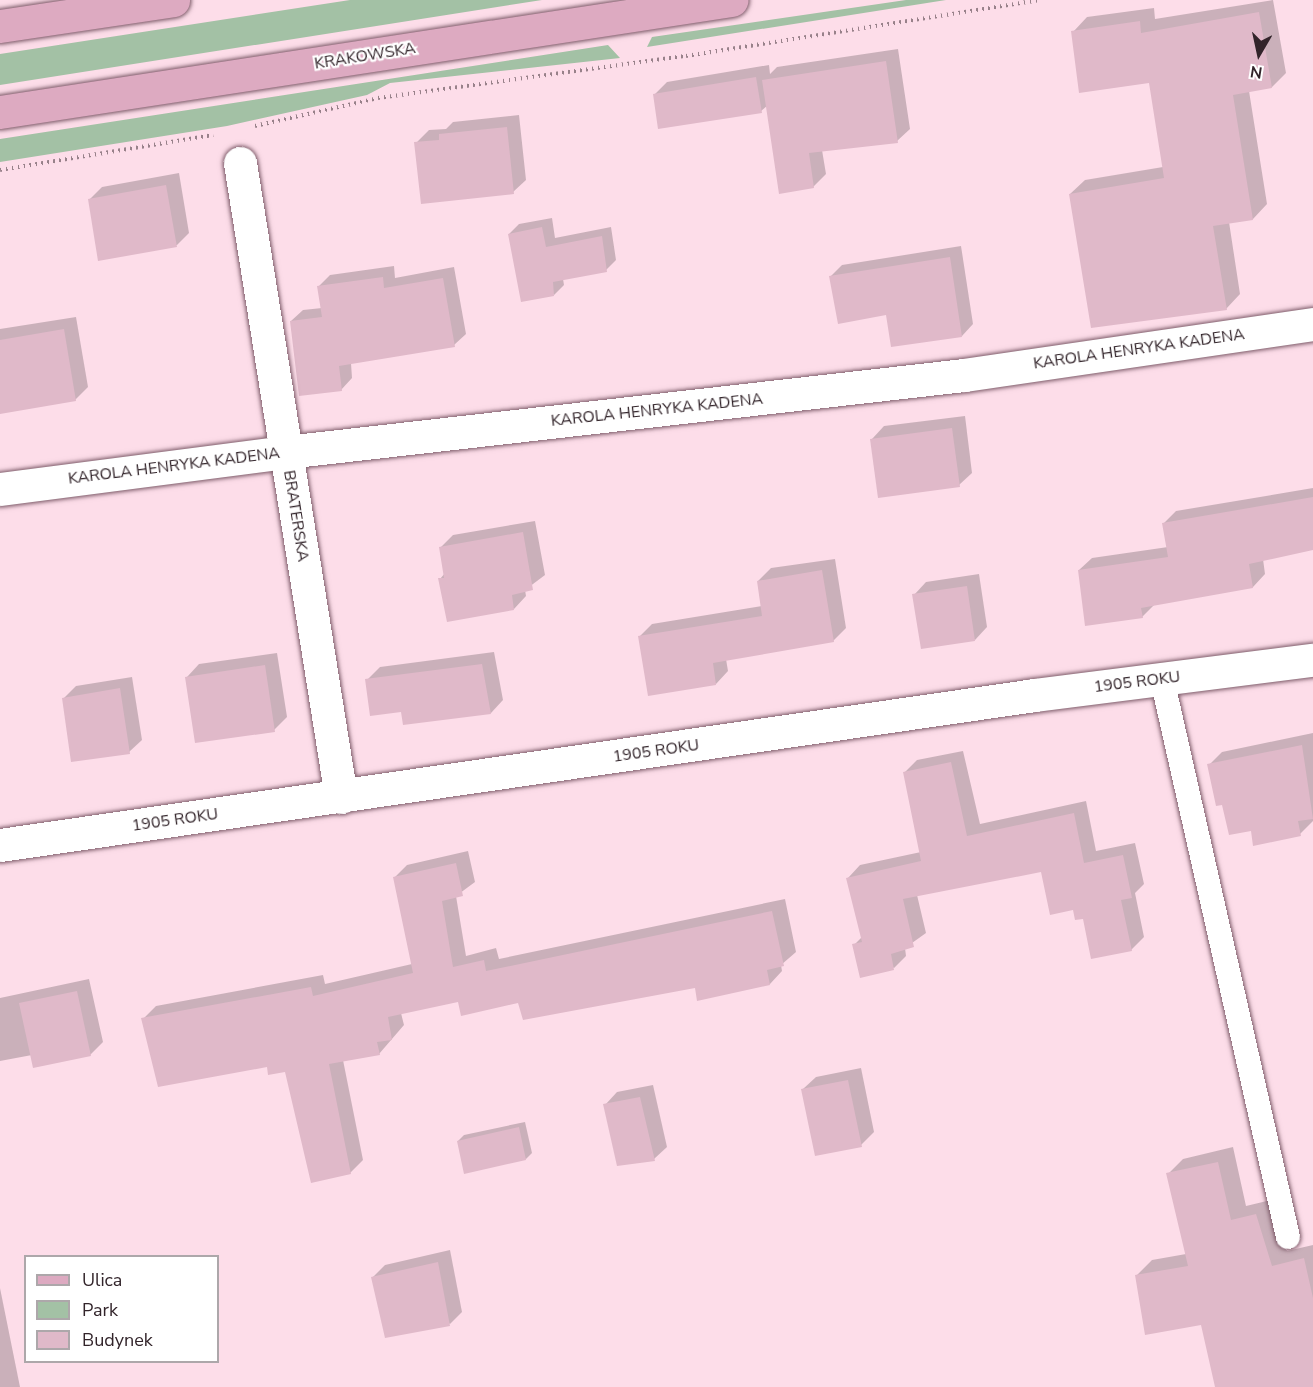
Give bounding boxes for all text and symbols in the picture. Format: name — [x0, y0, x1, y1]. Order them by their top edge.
north arrow — [1229, 24, 1289, 84]
street label: KRAKOWSKA — [313, 39, 417, 73]
text: N — [1249, 60, 1264, 84]
street label: KAROLA HENRYKA KADENA — [1032, 325, 1246, 373]
street label: KAROLA HENRYKA KADENA — [550, 389, 764, 431]
street label: KAROLA HENRYKA KADENA — [67, 443, 281, 489]
street label: BRATERSKA — [279, 469, 313, 563]
street label: 1905 ROKU — [1093, 667, 1181, 697]
street label: 1905 ROKU — [612, 735, 700, 767]
street label: 1905 ROKU — [131, 804, 219, 836]
legend — [24, 1255, 219, 1363]
text: Ulica — [82, 1268, 122, 1292]
text: Park — [82, 1298, 118, 1322]
text: Budynek — [82, 1328, 153, 1352]

